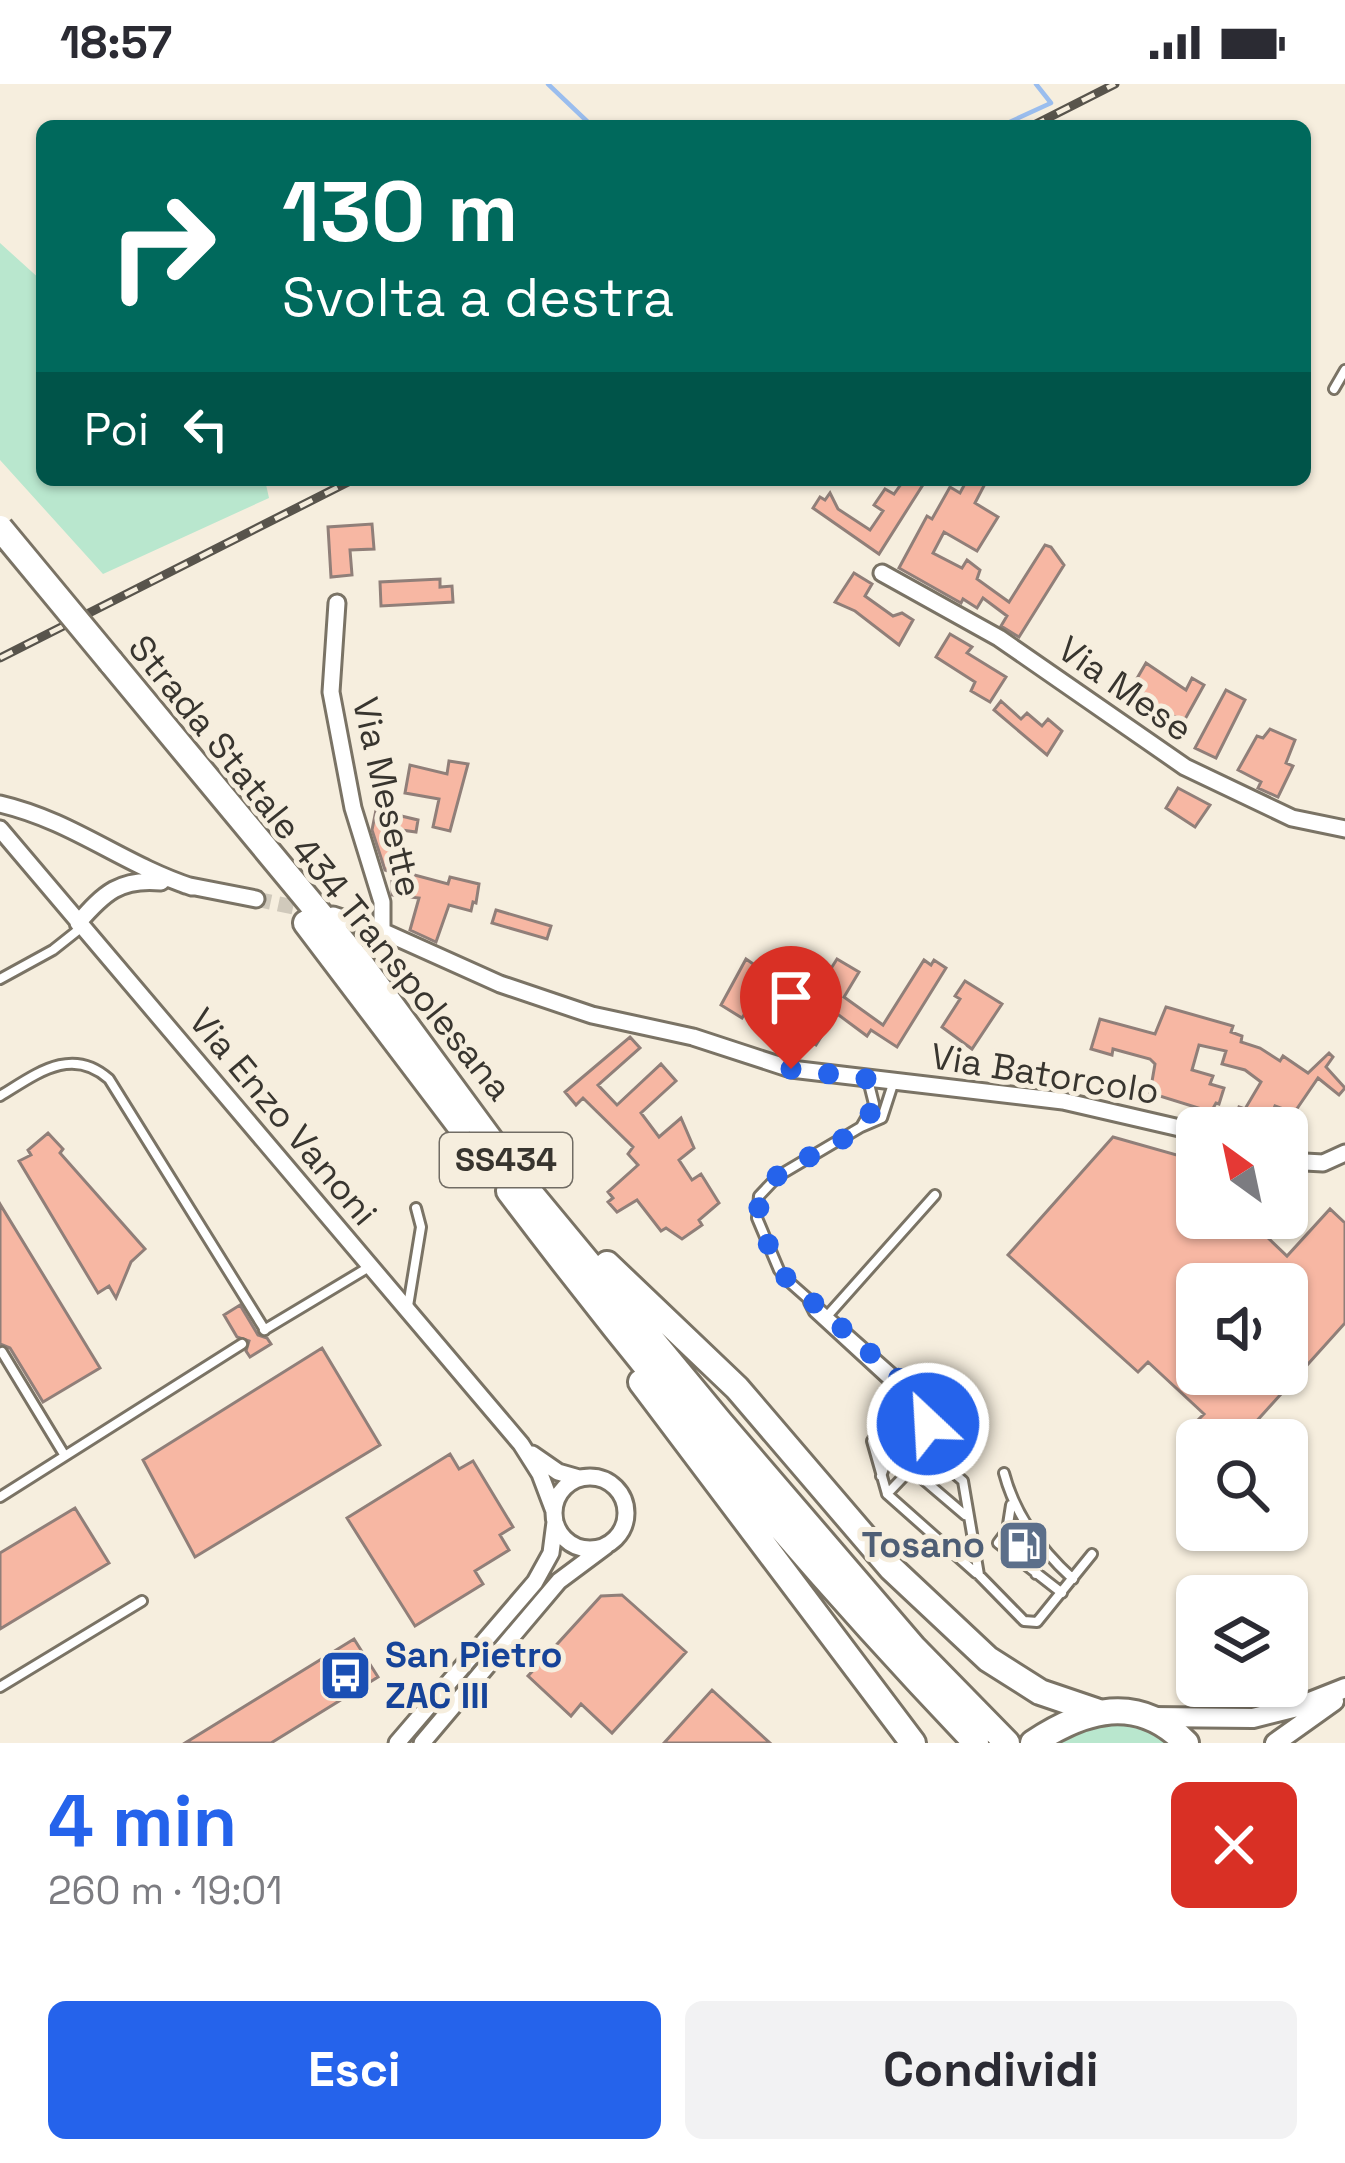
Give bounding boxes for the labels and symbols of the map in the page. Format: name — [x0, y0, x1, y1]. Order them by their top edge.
street label: Strada Statale 434 Transpolesana — [118, 626, 522, 1110]
street label: Via Mese — [1049, 626, 1201, 752]
street label: Via Mesette — [342, 693, 432, 901]
pin — [740, 946, 842, 1069]
street label: Via Enzo Vanoni — [179, 999, 387, 1235]
street label: Via Batorcolo — [928, 1033, 1162, 1115]
north arrow — [1176, 1107, 1308, 1239]
road number: SS434 — [440, 1133, 572, 1187]
position arrow — [865, 1361, 991, 1487]
fuel station icon: Tosano — [996, 1517, 1052, 1573]
place label: Tosano — [861, 1522, 985, 1568]
place label: San Pietro ZAC III — [385, 1632, 563, 1719]
bus stop icon: San Pietro ZAC III — [318, 1648, 374, 1704]

